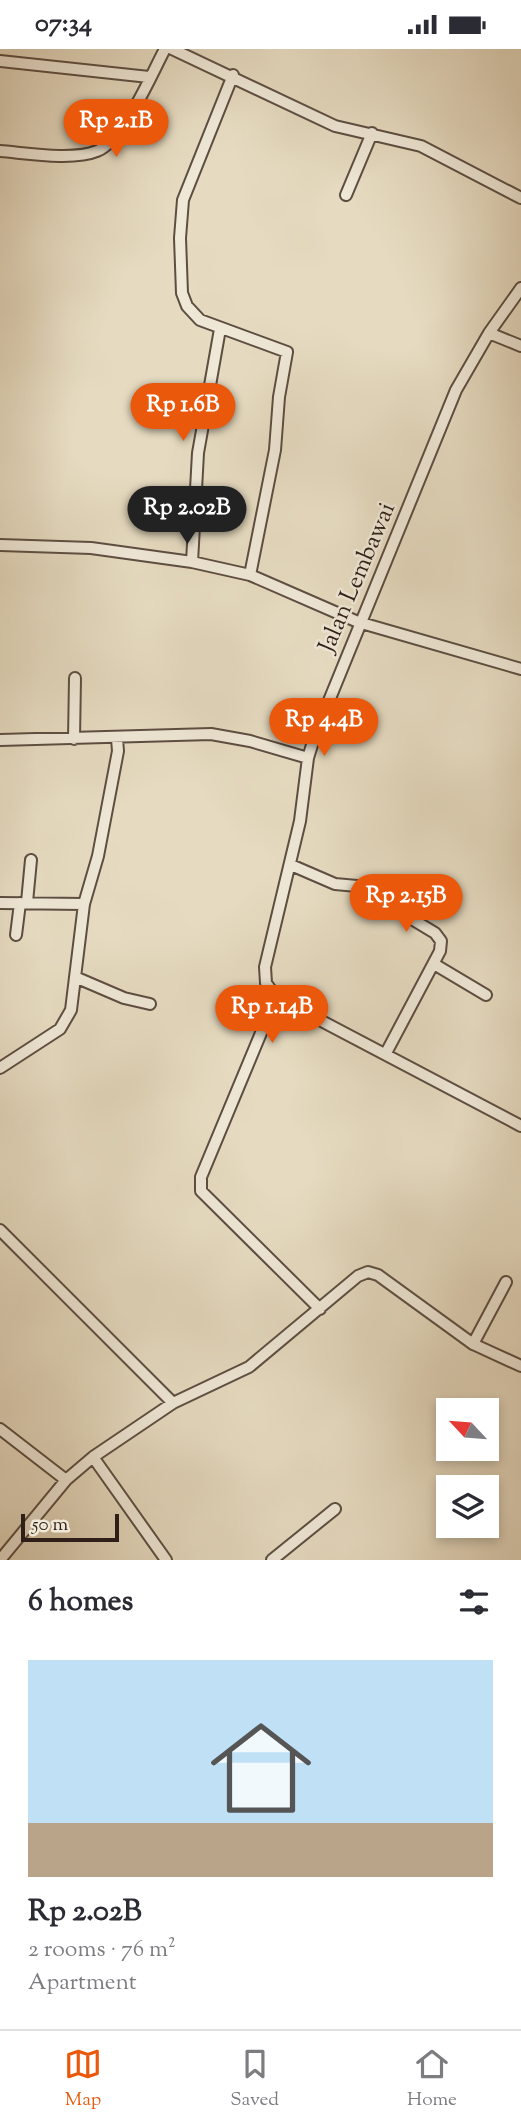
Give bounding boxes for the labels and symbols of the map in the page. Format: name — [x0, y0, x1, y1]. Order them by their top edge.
pin: Rp 2.1B — [51, 99, 181, 159]
pin: Rp 1.6B — [118, 383, 248, 443]
pin: Rp 2.02B — [115, 487, 259, 546]
street label: Jalan Lembawai — [310, 497, 405, 660]
pin: Rp 4.4B — [259, 699, 389, 758]
pin: Rp 2.15B — [334, 875, 478, 934]
pin: Rp 1.14B — [200, 985, 344, 1045]
north arrow — [436, 1398, 499, 1461]
scale bar — [21, 1511, 119, 1543]

